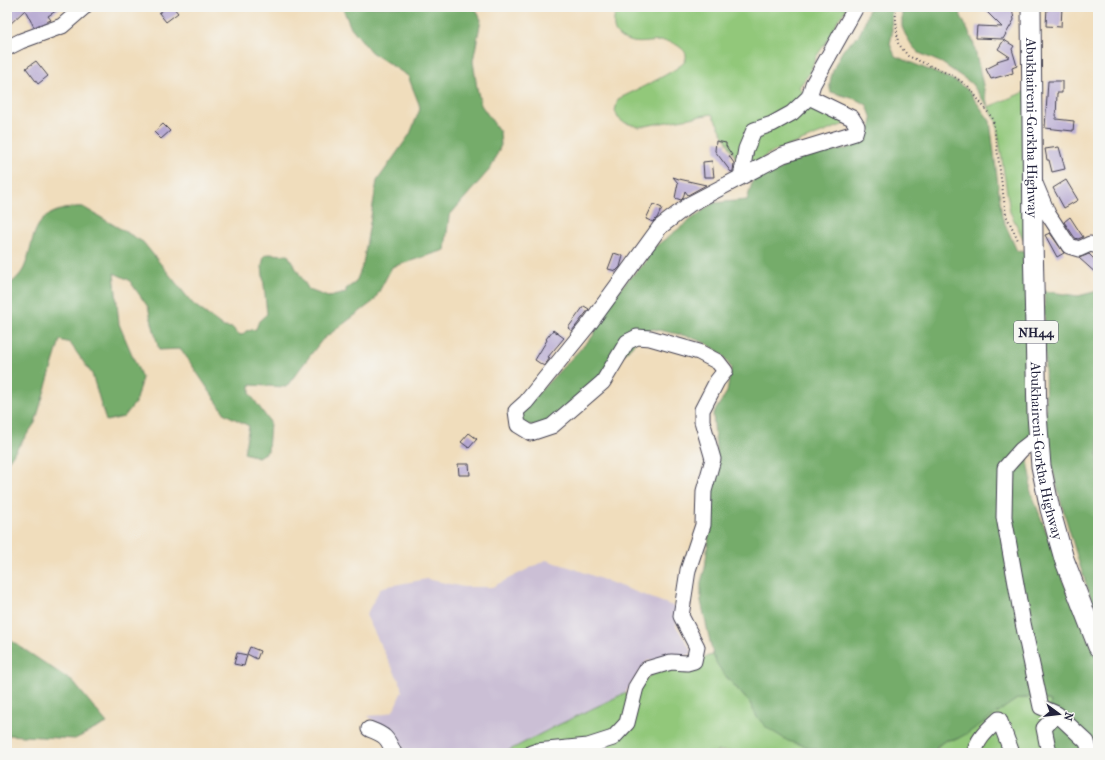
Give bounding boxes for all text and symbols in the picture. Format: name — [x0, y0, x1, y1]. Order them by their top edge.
street label: Abukhaireni-Gorkha Highway — [1022, 37, 1041, 219]
road number: NH44 — [1014, 321, 1058, 343]
street label: Abukhaireni-Gorkha Highway — [1027, 361, 1066, 543]
north arrow — [1039, 694, 1079, 734]
text: N — [1061, 711, 1076, 723]

